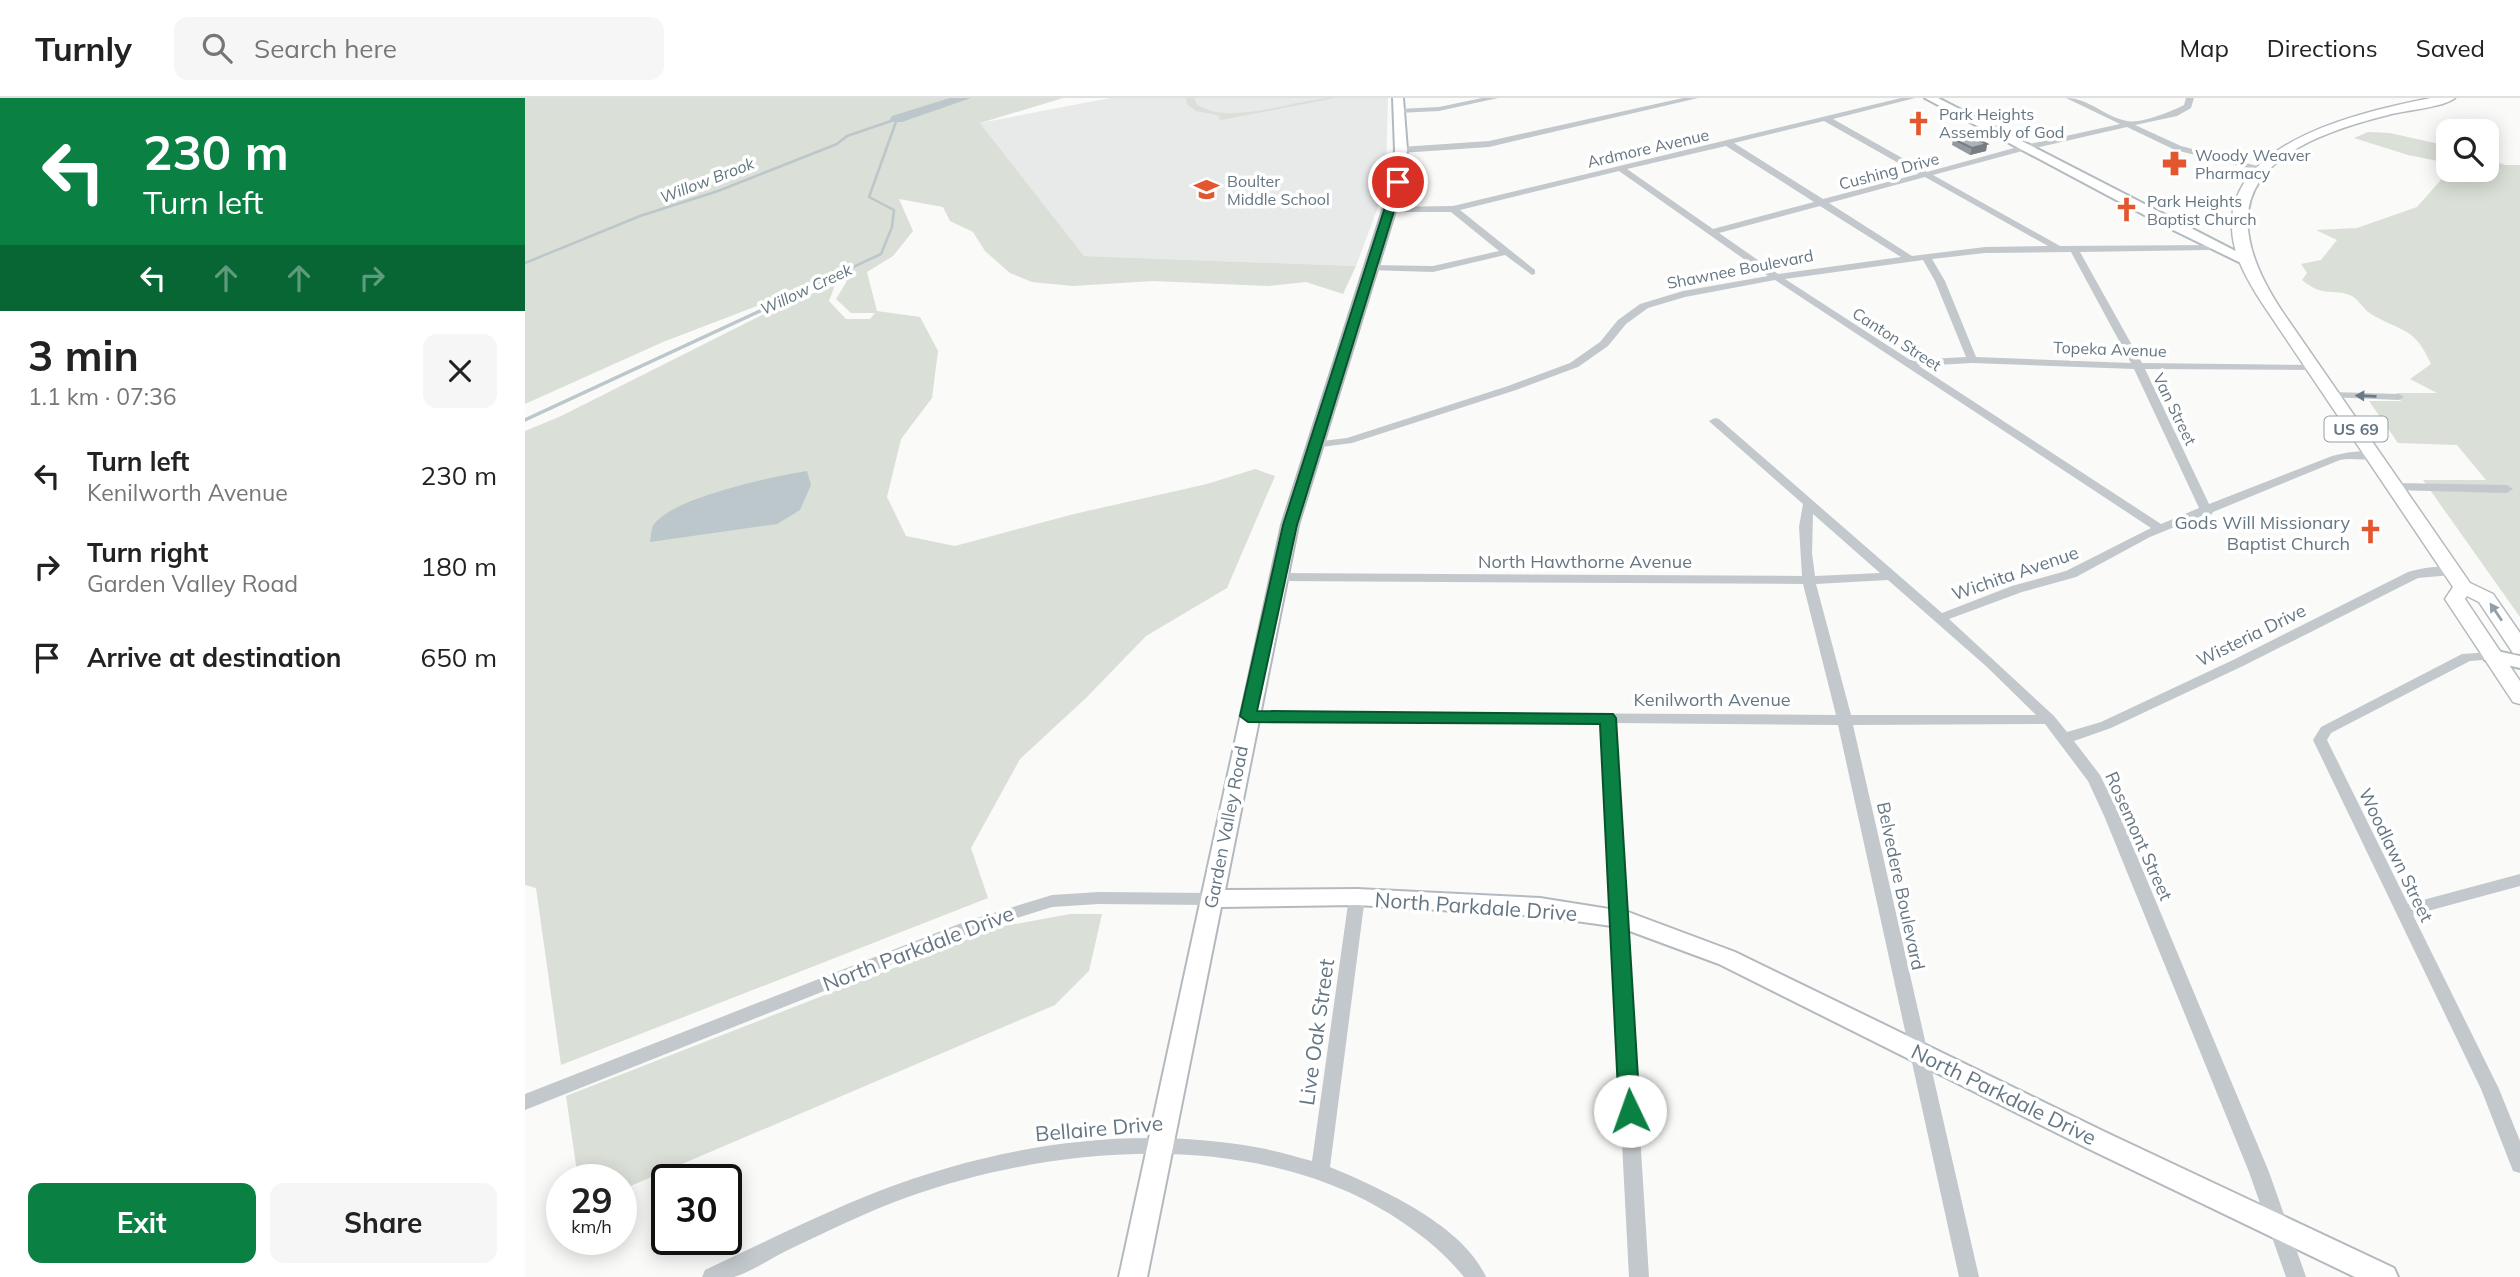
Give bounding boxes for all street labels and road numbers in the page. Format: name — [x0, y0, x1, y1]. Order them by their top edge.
street label: Ardmore Avenue — [1585, 124, 1711, 172]
street label: Cushing Drive — [1837, 148, 1941, 194]
street label: Shawnee Boulevard — [1665, 245, 1815, 293]
street label: Canton Street — [1849, 303, 1946, 375]
street label: Topeka Avenue — [2053, 337, 2167, 361]
street label: Van Street — [2149, 370, 2201, 449]
road number: US 69 — [2325, 416, 2387, 442]
street label: Wichita Avenue — [1949, 541, 2081, 605]
street label: North Hawthorne Avenue — [1478, 550, 1692, 573]
street label: Wisteria Drive — [2193, 599, 2309, 671]
street label: Kenilworth Avenue — [1633, 688, 1791, 711]
street label: Garden Valley Road — [1199, 744, 1253, 910]
street label: Rosemont Street — [2100, 768, 2178, 904]
street label: Woodlawn Street — [2354, 784, 2438, 926]
street label: Belvedere Boulevard — [1872, 800, 1930, 972]
street label: North Parkdale Drive — [1374, 886, 1578, 926]
street label: North Parkdale Drive — [819, 900, 1017, 996]
street label: Live Oak Street — [1293, 957, 1339, 1107]
street label: North Parkdale Drive — [1907, 1038, 2101, 1150]
street label: Bellaire Drive — [1034, 1109, 1164, 1147]

